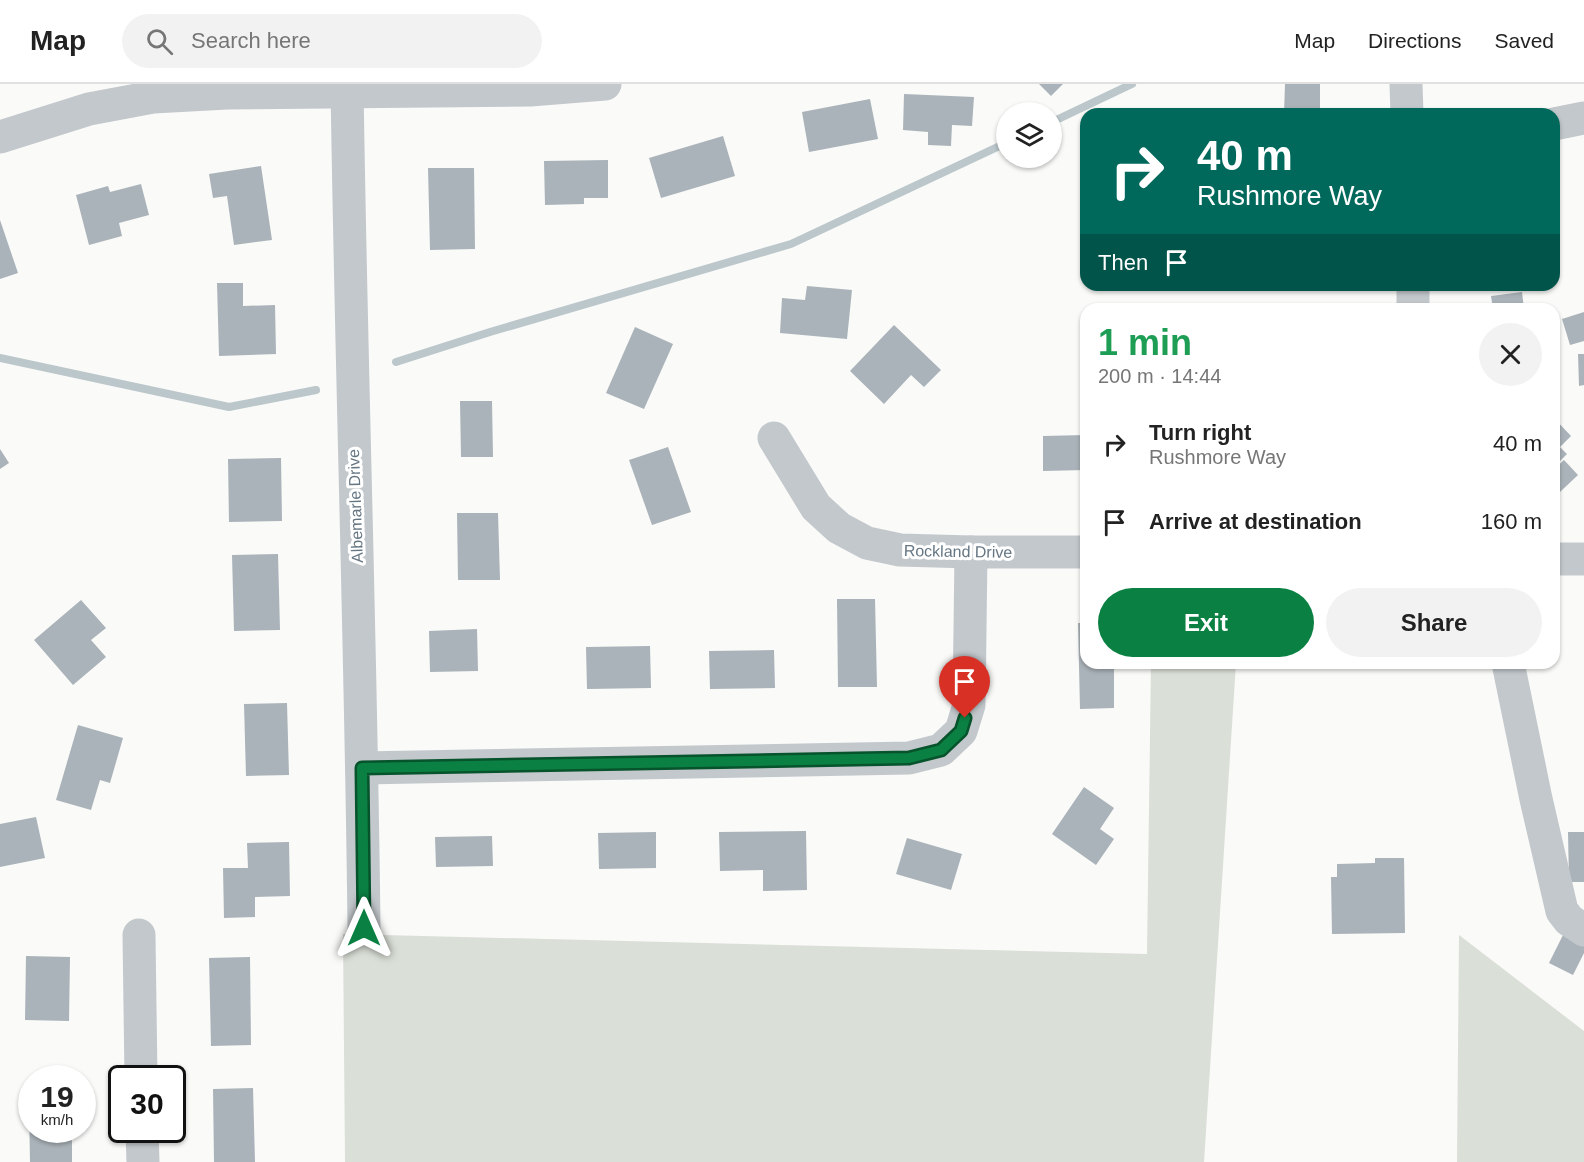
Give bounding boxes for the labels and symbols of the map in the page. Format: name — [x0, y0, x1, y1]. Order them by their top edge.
street label: Albemarle Drive — [345, 449, 366, 563]
street label: Rockland Drive — [904, 542, 1012, 561]
pin — [939, 656, 990, 718]
position arrow — [332, 896, 396, 960]
speed limit sign: 30 — [108, 1065, 186, 1143]

